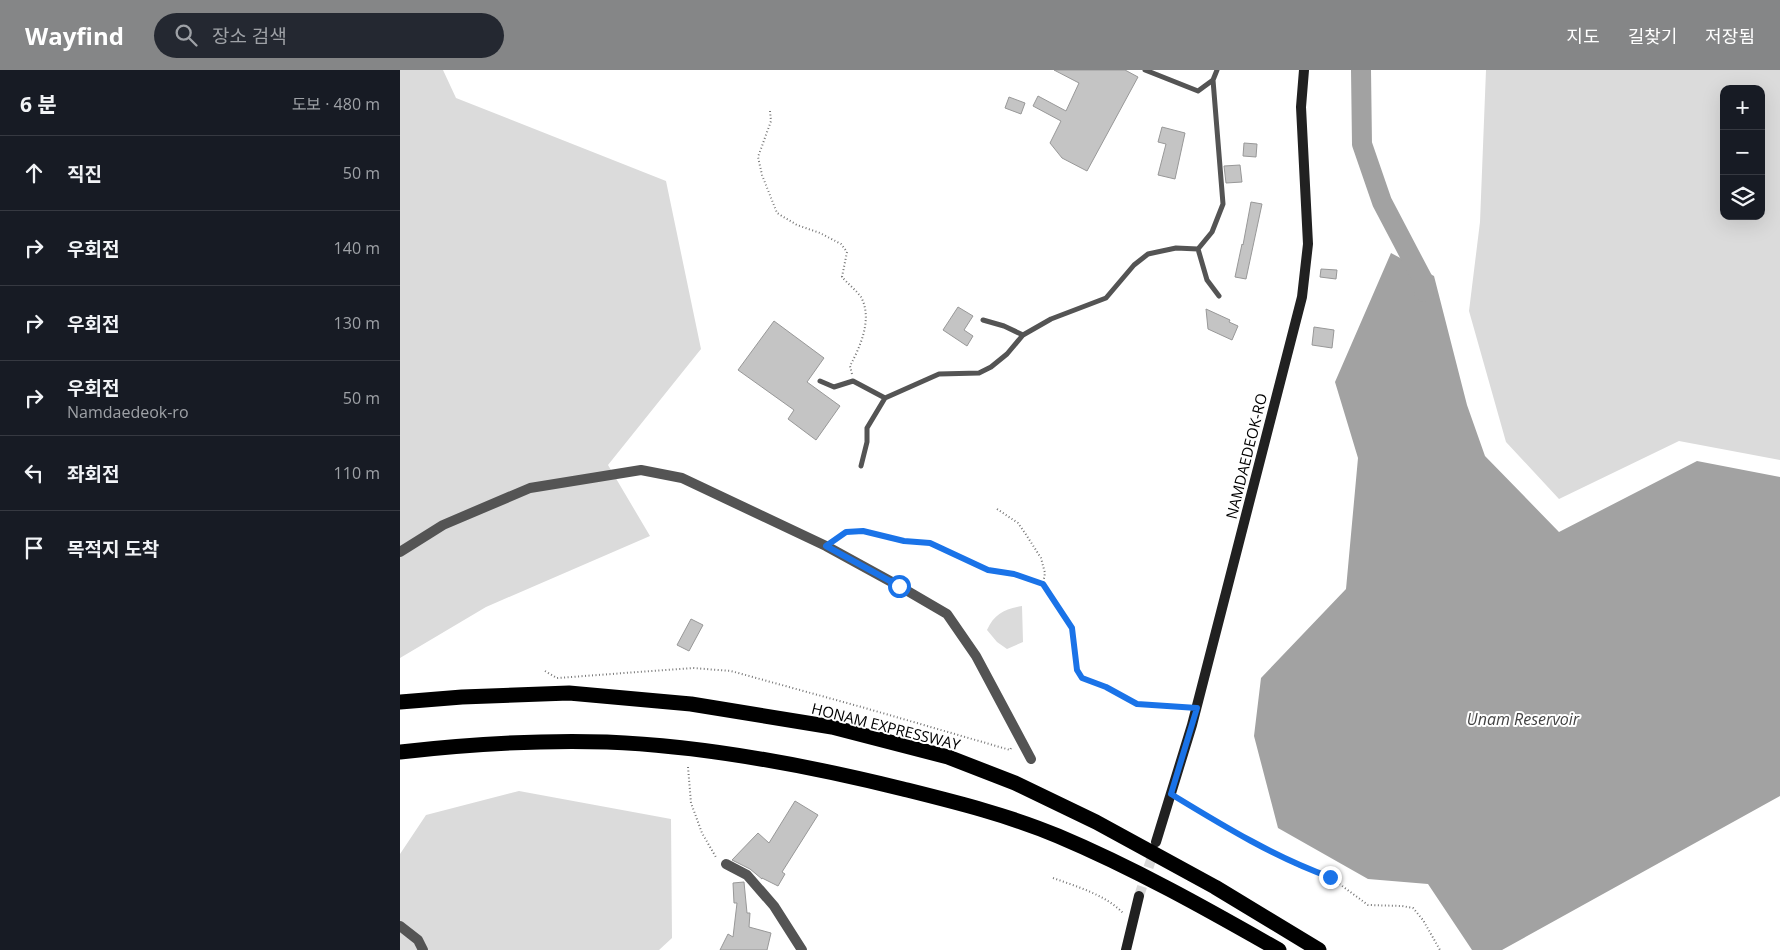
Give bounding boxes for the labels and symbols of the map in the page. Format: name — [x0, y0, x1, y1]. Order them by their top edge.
street label: NAMDAEDEOK-RO — [1221, 391, 1271, 521]
route start — [888, 575, 911, 598]
street label: HONAM EXPRESSWAY — [810, 698, 963, 754]
water label: Unam Reservoir — [1467, 708, 1580, 730]
route end — [1319, 866, 1342, 889]

